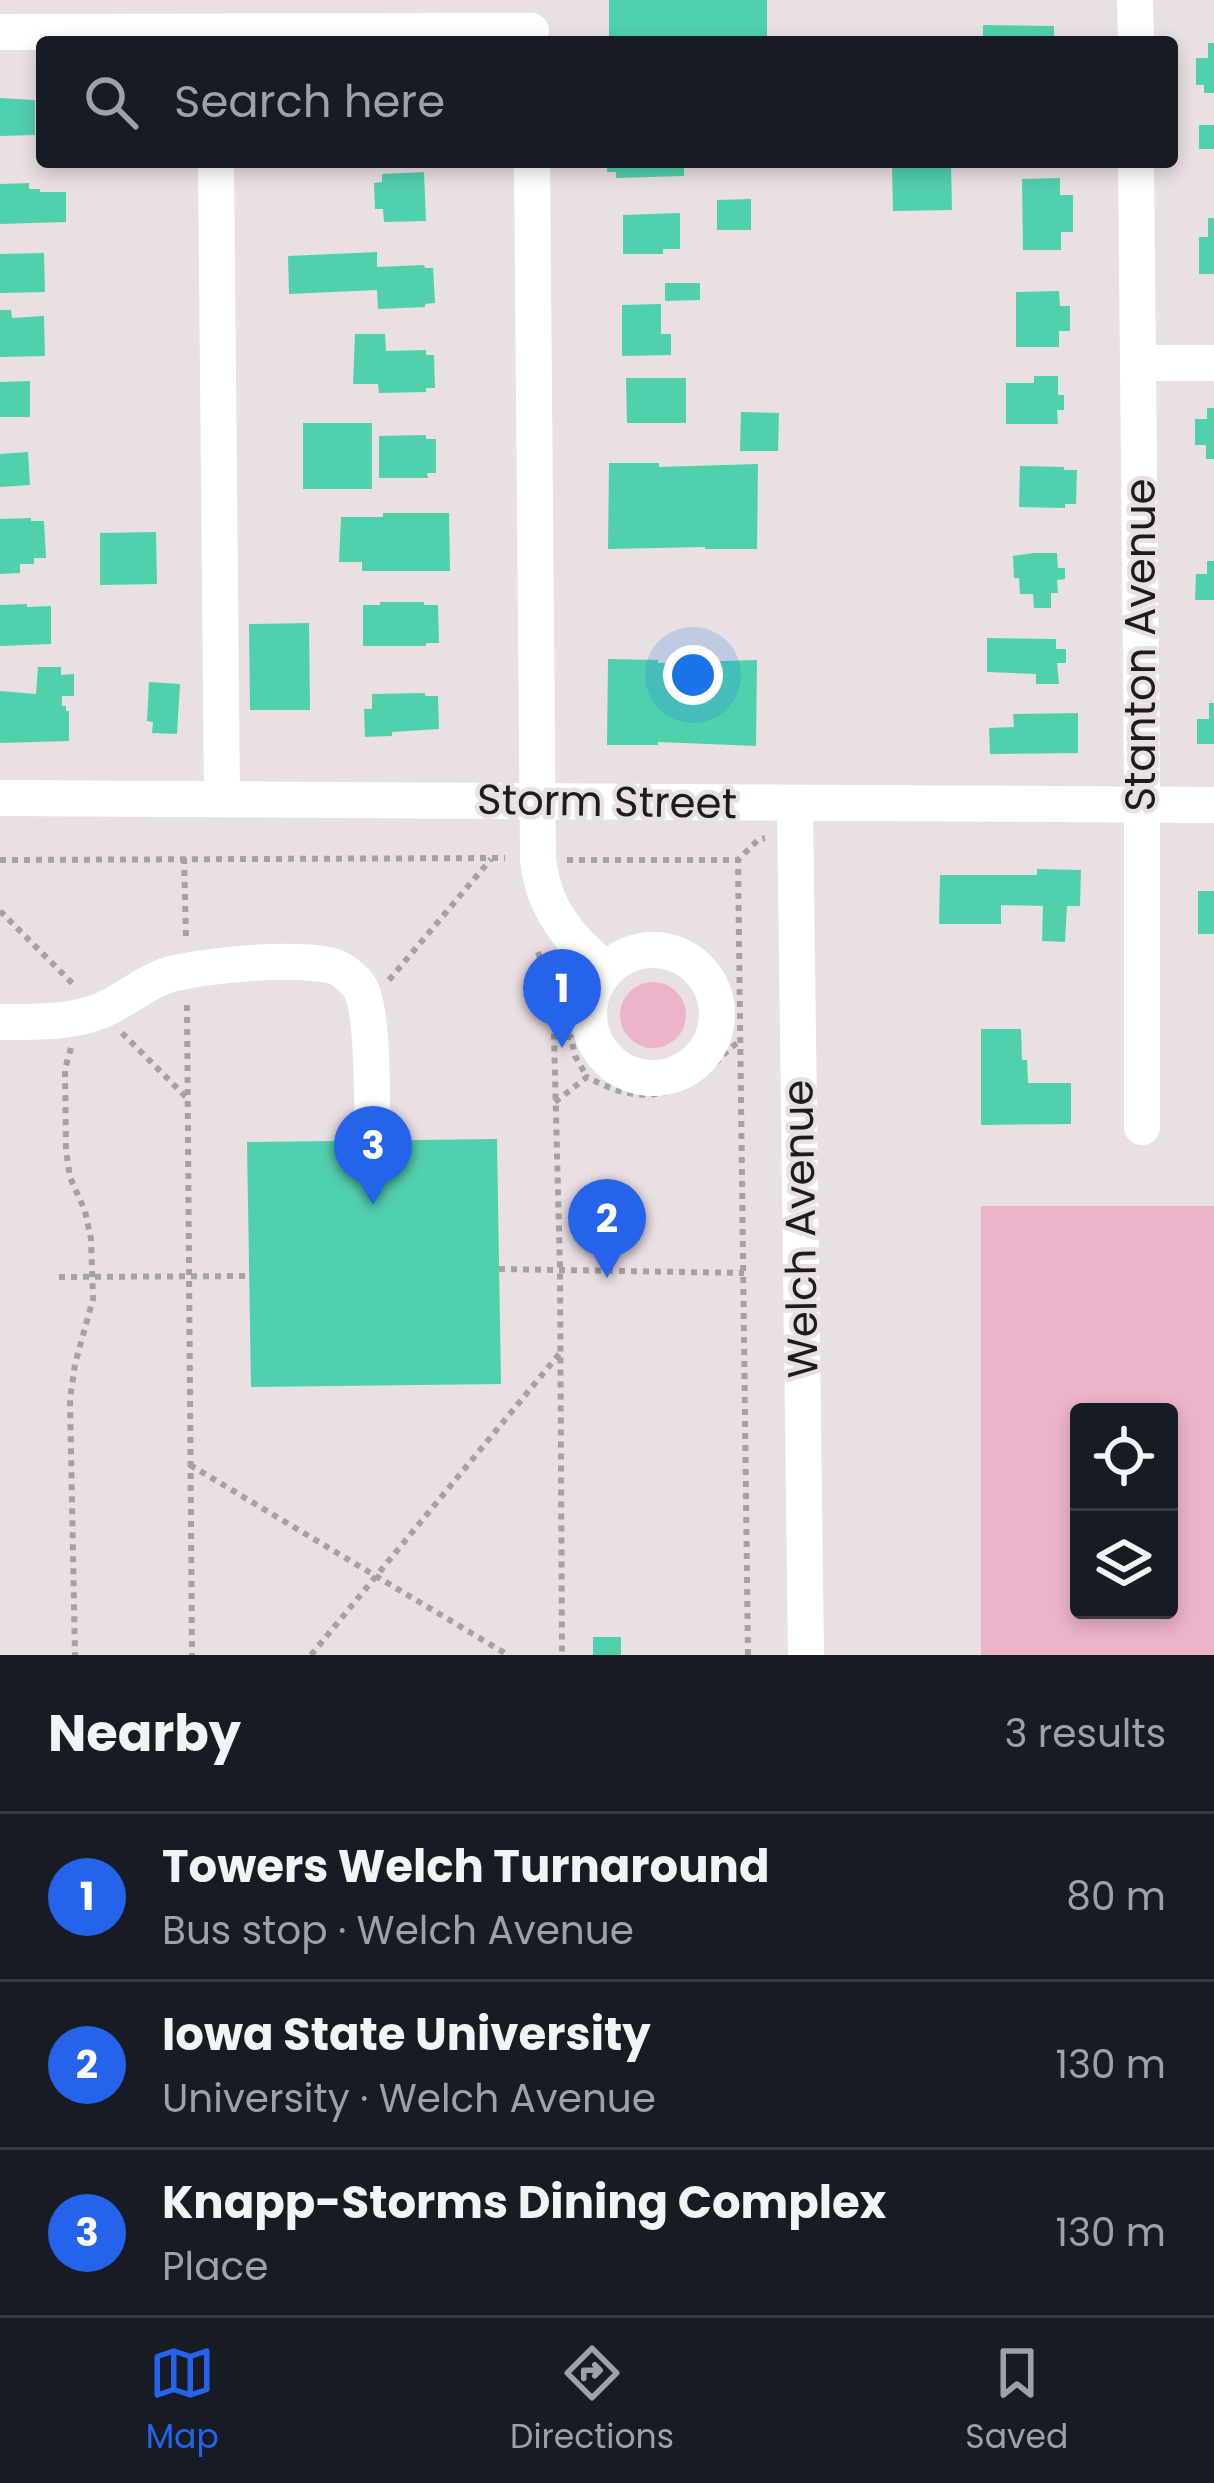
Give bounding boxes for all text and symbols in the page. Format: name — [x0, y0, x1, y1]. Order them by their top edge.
search box — [36, 36, 1178, 168]
icon: search — [78, 69, 144, 135]
text: Search here — [174, 70, 445, 133]
street label: Stanton Avenue — [1111, 478, 1170, 812]
your location — [663, 645, 723, 705]
street label: Storm Street — [477, 770, 737, 833]
pin: 1 — [523, 949, 601, 1048]
street label: Welch Avenue — [768, 1079, 833, 1379]
pin: 3 — [334, 1106, 412, 1205]
pin: 2 — [568, 1179, 646, 1278]
map controls — [1070, 1403, 1178, 1619]
button: locate — [1070, 1403, 1178, 1511]
button: layers — [1070, 1511, 1178, 1619]
text: Nearby — [48, 1697, 241, 1769]
text: 3 results — [1004, 1706, 1166, 1761]
text: Towers Welch Turnaround — [162, 1835, 770, 1898]
text: 1 — [80, 1869, 94, 1924]
text: 80 m — [1066, 1869, 1166, 1924]
text: Bus stop · Welch Avenue — [162, 1903, 634, 1958]
text: Iowa State University — [162, 2003, 651, 2066]
text: 2 — [76, 2037, 98, 2092]
text: 130 m — [1055, 2037, 1166, 2092]
text: University · Welch Avenue — [162, 2071, 656, 2126]
text: Knapp-Storms Dining Complex — [162, 2171, 886, 2234]
text: 3 — [75, 2205, 99, 2260]
text: 130 m — [1055, 2205, 1166, 2260]
text: Place — [162, 2239, 268, 2294]
tab: Map — [146, 2340, 219, 2462]
tab: Directions — [510, 2340, 674, 2462]
tab: Saved — [965, 2340, 1068, 2462]

